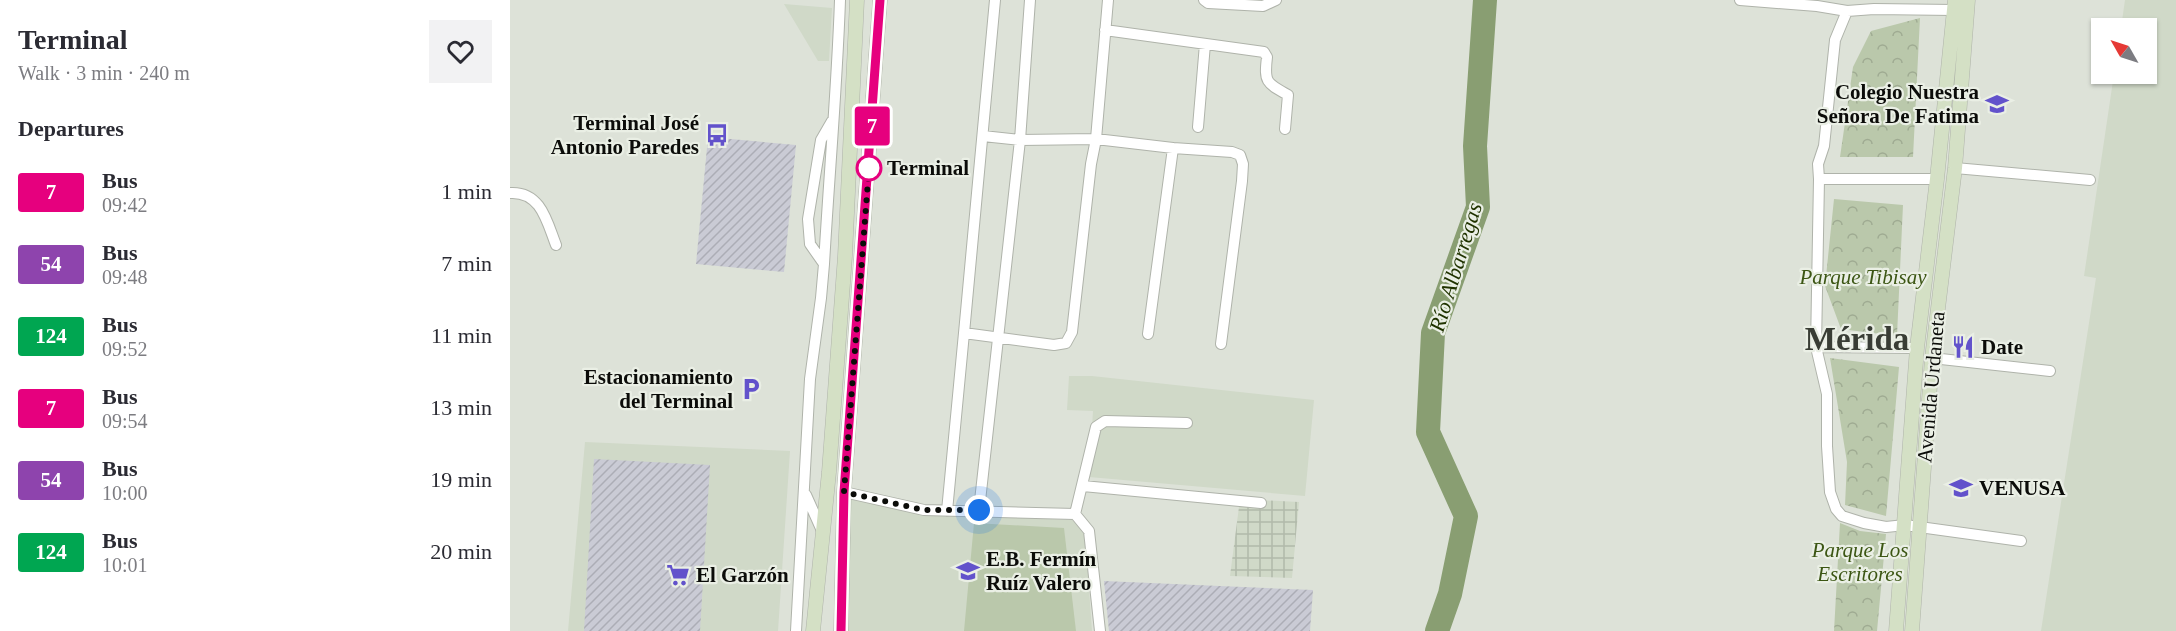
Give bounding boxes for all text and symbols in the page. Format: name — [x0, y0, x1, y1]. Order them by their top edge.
north arrow — [2091, 18, 2157, 84]
map controls — [2091, 18, 2157, 84]
button: heart — [429, 20, 492, 83]
text: Terminal — [18, 24, 127, 55]
text: Walk · 3 min · 240 m — [18, 62, 190, 84]
place label: Colegio Nuestra Señora De Fatima — [1817, 80, 1979, 128]
school or university icon: Colegio Nuestra Señora De Fatima — [1984, 91, 2010, 117]
line badge: 7 — [852, 106, 892, 146]
place label: Terminal José Antonio Paredes — [551, 111, 699, 159]
text: 7 — [867, 114, 877, 138]
text: Departures — [18, 116, 124, 141]
bus stop icon: Terminal José Antonio Paredes — [704, 122, 730, 148]
marker: Terminal — [856, 155, 882, 181]
place label: Terminal — [887, 156, 969, 180]
text: Bus — [102, 168, 137, 193]
text: 1 min — [441, 179, 492, 204]
text: 7 — [46, 180, 56, 204]
text: 09:42 — [102, 194, 148, 216]
water label: Río Albarregas — [1424, 199, 1487, 336]
text: Bus — [102, 240, 137, 265]
text: 7 min — [441, 251, 492, 276]
text: 54 — [41, 252, 62, 276]
park label: Parque Tibisay — [1799, 265, 1927, 289]
text: 09:48 — [102, 266, 148, 288]
street label: Avenida Urdaneta — [1912, 310, 1950, 464]
text: Bus — [102, 312, 137, 337]
district label: Mérida — [1805, 321, 1909, 357]
text: 11 min — [431, 323, 492, 348]
text: 124 — [35, 324, 67, 348]
restaurant icon: Date — [1950, 334, 1976, 360]
place label: Date — [1981, 335, 2023, 359]
text: 09:52 — [102, 338, 148, 360]
place label: Estacionamiento del Terminal — [584, 365, 733, 413]
parking icon: Estacionamiento del Terminal — [738, 376, 764, 402]
text: Bus — [102, 384, 137, 409]
text: 13 min — [430, 395, 492, 420]
text: 7 — [46, 396, 56, 420]
text: 09:54 — [102, 410, 148, 432]
text: Bus — [102, 456, 137, 481]
text: 19 min — [430, 467, 492, 492]
text: 54 — [41, 468, 62, 492]
school or university icon: VENUSA — [1948, 475, 1974, 501]
place label: VENUSA — [1979, 476, 2066, 500]
text: 10:00 — [102, 482, 148, 504]
your location — [964, 495, 994, 525]
text: Bus — [102, 528, 137, 553]
park label: Parque Los Escritores — [1811, 538, 1908, 586]
text: 20 min — [430, 539, 492, 564]
text: 124 — [35, 540, 67, 564]
place label: E.B. Fermín Ruíz Valero — [986, 547, 1097, 595]
text: 10:01 — [102, 554, 148, 576]
school or university icon: E.B. Fermín Ruíz Valero — [955, 558, 981, 584]
supermarket icon: El Garzón — [665, 562, 691, 588]
place label: El Garzón — [696, 563, 789, 587]

